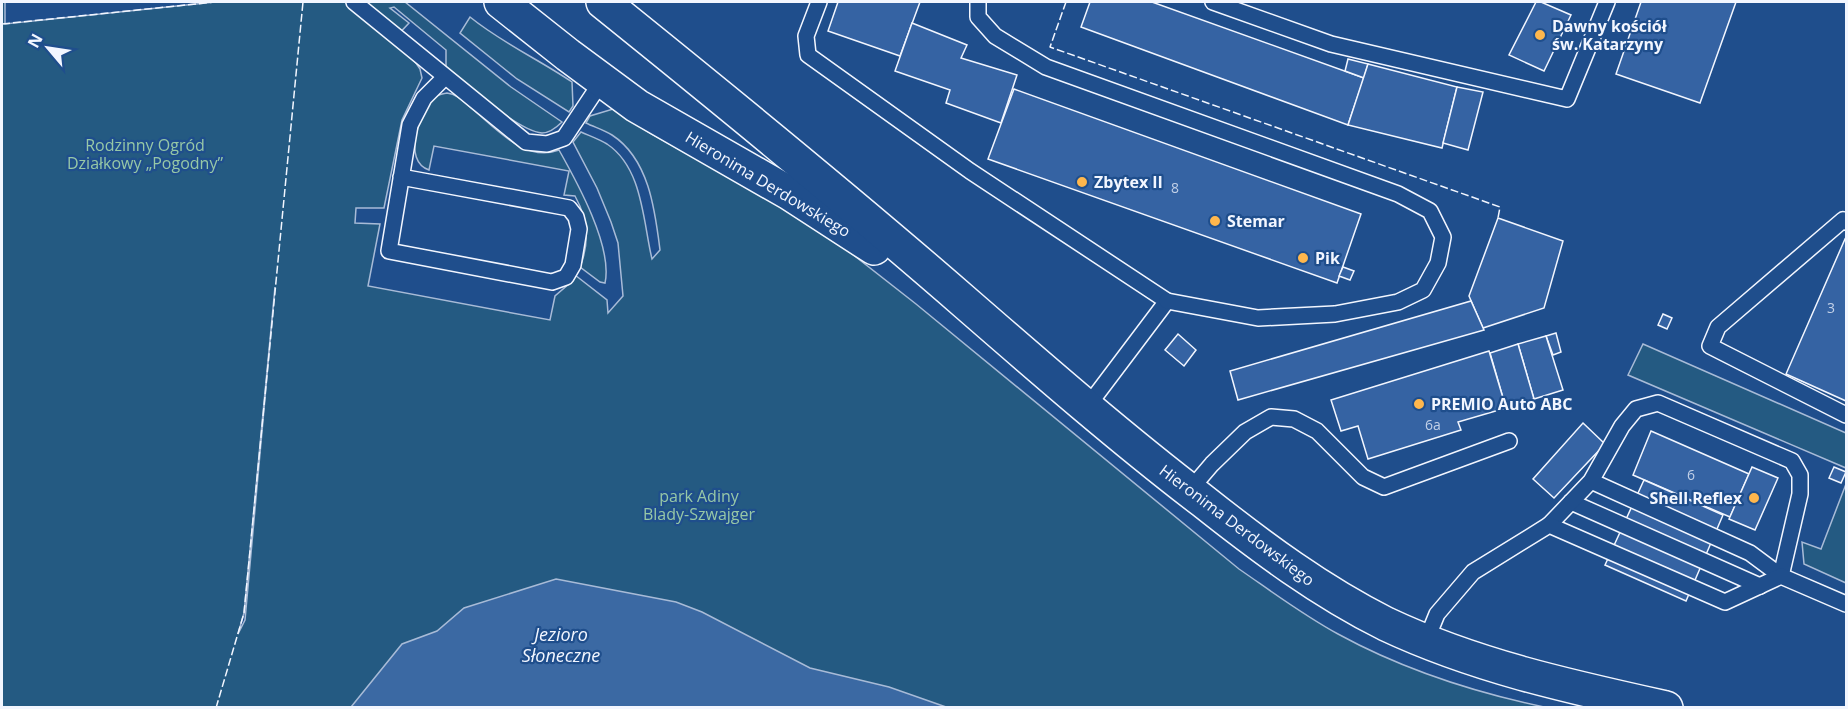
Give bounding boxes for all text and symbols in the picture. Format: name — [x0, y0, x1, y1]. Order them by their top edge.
place label: Dawny kościół św. Katarzyny — [1552, 15, 1668, 55]
north arrow — [18, 18, 78, 78]
marker: Dawny kościół św. Katarzyny — [1533, 28, 1547, 42]
text: N — [22, 30, 48, 52]
street label: Hieronima Derdowskiego — [681, 126, 855, 242]
park label: Rodzinny Ogród Działkowy „Pogodny” — [67, 134, 223, 174]
place label: Zbytex II — [1094, 171, 1163, 193]
marker: Zbytex II — [1075, 175, 1089, 189]
house number: 8 — [1171, 178, 1179, 197]
place label: Stemar — [1227, 210, 1285, 232]
marker: Stemar — [1208, 214, 1222, 228]
place label: Pik — [1315, 247, 1340, 269]
marker: Pik — [1296, 251, 1310, 265]
house number: 3 — [1827, 298, 1835, 317]
place label: PREMIO Auto ABC — [1431, 393, 1572, 415]
marker: PREMIO Auto ABC — [1412, 397, 1426, 411]
house number: 6a — [1425, 415, 1441, 434]
street label: Hieronima Derdowskiego — [1155, 459, 1319, 591]
house number: 6 — [1687, 465, 1695, 484]
park label: park Adiny Blady-Szwajger — [643, 485, 755, 525]
place label: Shell Reflex — [1650, 487, 1743, 509]
marker: Shell Reflex — [1747, 491, 1761, 505]
water label: Jezioro Słoneczne — [522, 622, 600, 667]

